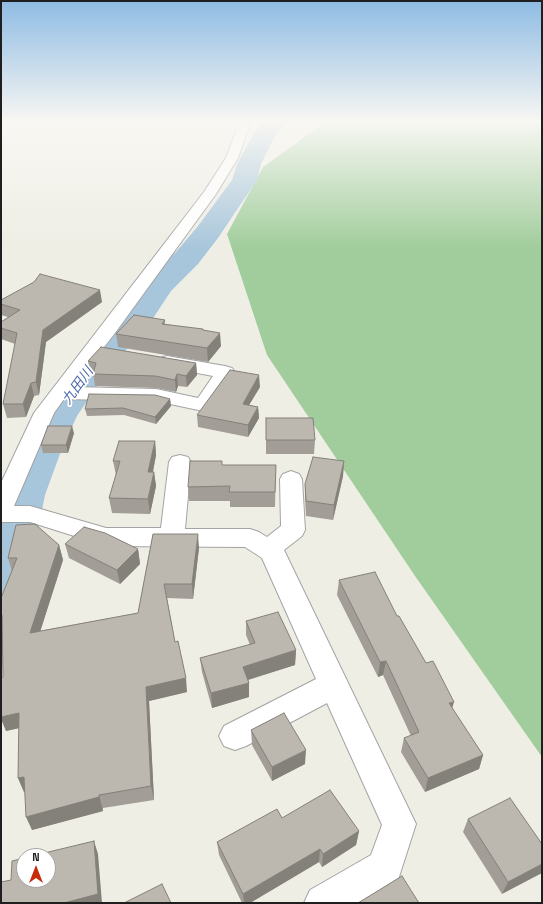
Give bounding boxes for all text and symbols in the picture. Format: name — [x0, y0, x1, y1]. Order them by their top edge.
water label: 九田川 — [59, 364, 97, 408]
north arrow — [16, 848, 56, 888]
text: N — [32, 850, 40, 864]

